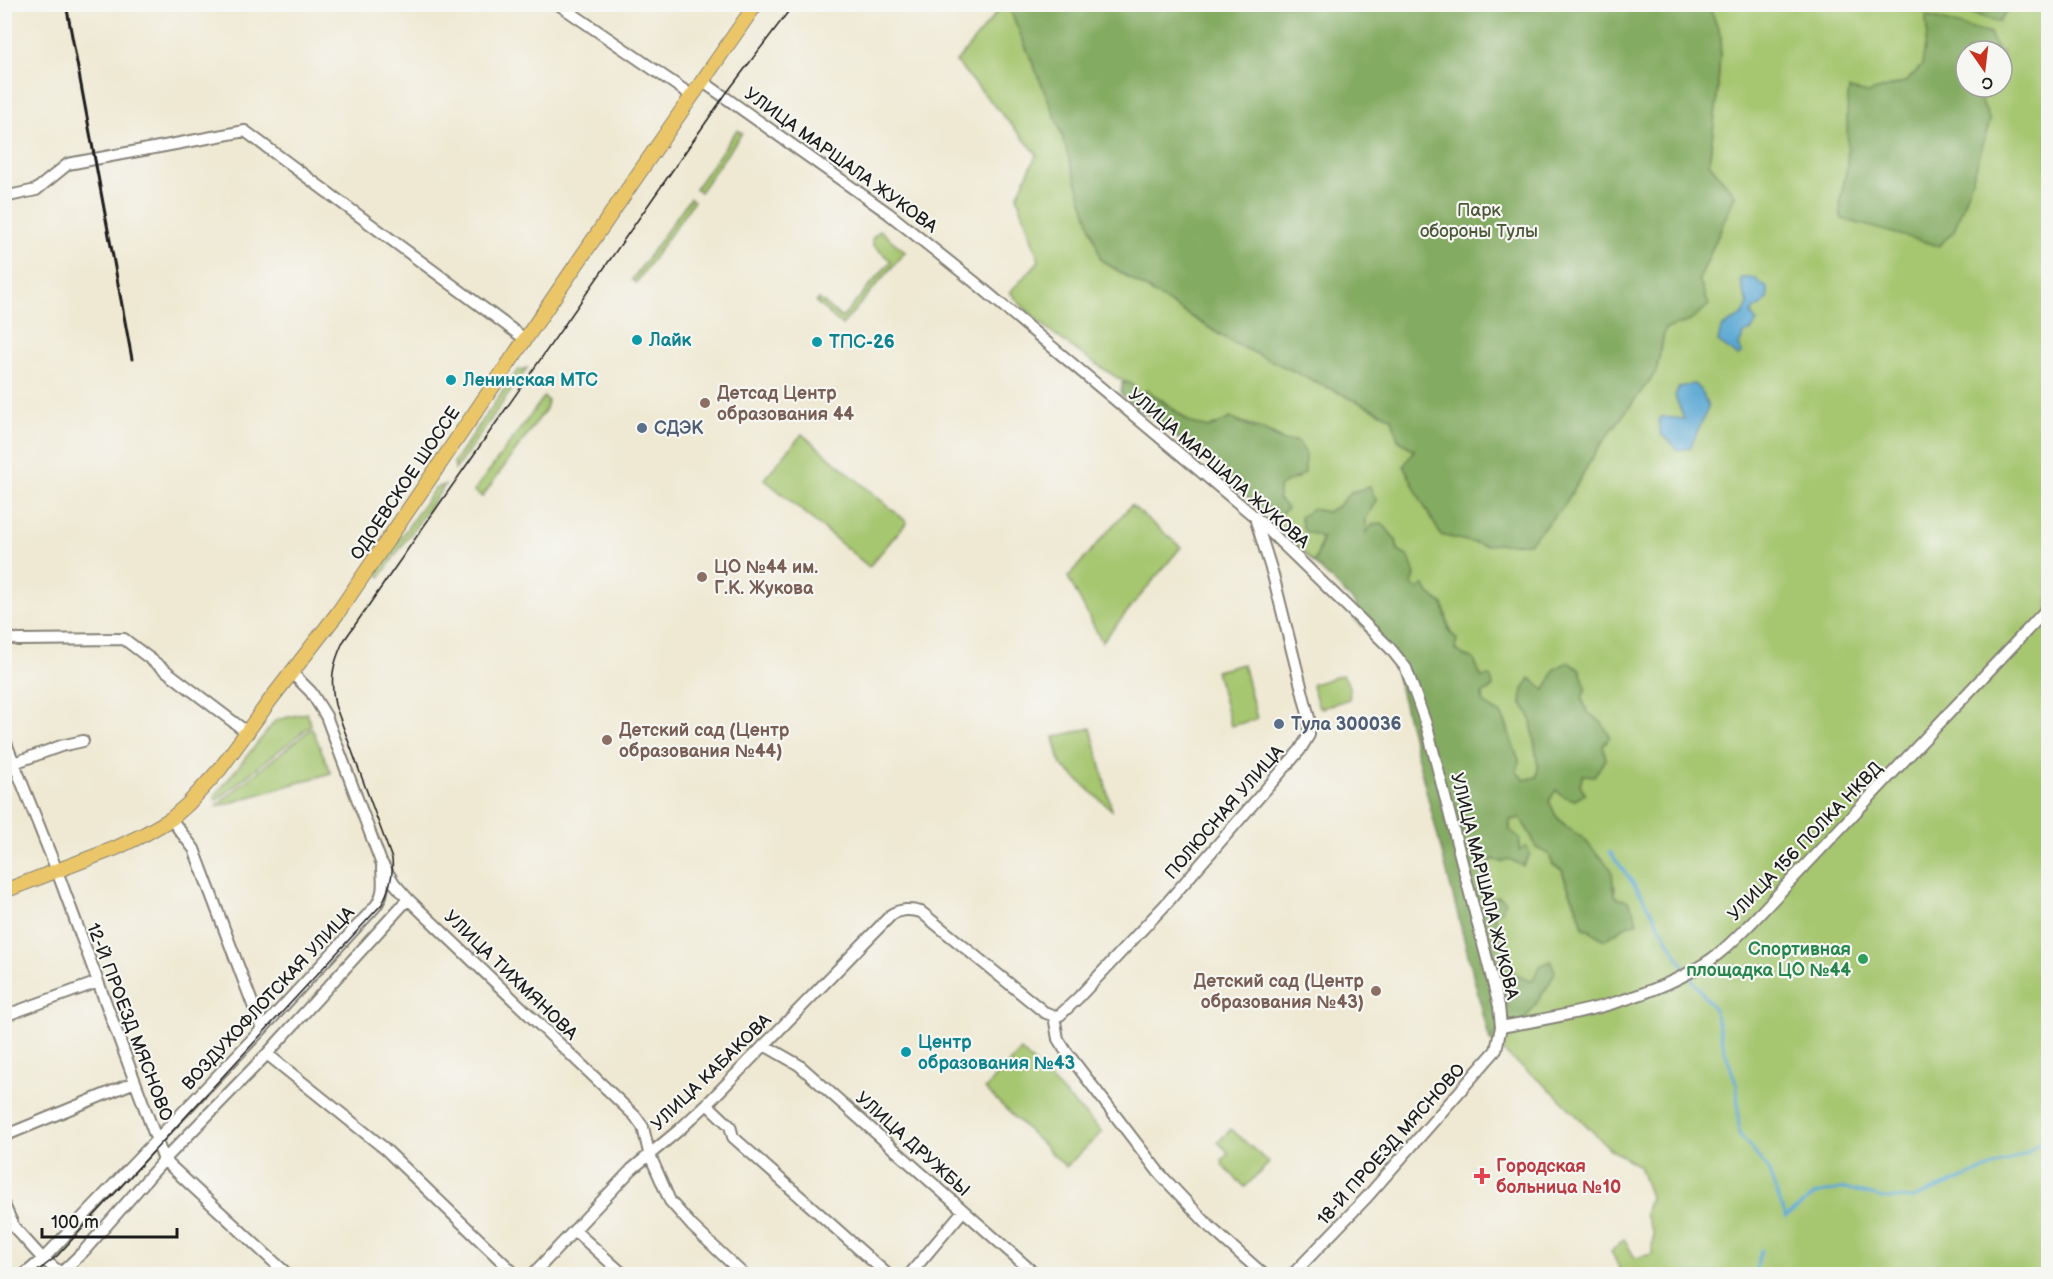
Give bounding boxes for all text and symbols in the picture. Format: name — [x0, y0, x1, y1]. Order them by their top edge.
north arrow — [1954, 39, 2014, 99]
text: С — [1980, 72, 1995, 93]
street label: УЛИЦА МАРШАЛА ЖУКОВА — [740, 83, 941, 237]
park label: Парк обороны Тулы — [1420, 200, 1538, 242]
place label: Лайк — [648, 330, 692, 351]
place label: ТПС-26 — [829, 332, 895, 353]
marker: Лайк — [630, 333, 644, 347]
marker: ТПС-26 — [810, 335, 824, 349]
place label: Ленинская МТС — [462, 370, 598, 391]
marker: Ленинская МТС — [444, 373, 458, 387]
place label: Детсад Центр образования 44 — [717, 383, 855, 425]
street label: УЛИЦА МАРШАЛА ЖУКОВА — [1124, 384, 1314, 553]
marker: Детсад Центр образования 44 — [698, 396, 712, 410]
street label: ОДОЕВСКОЕ ШОССЕ — [346, 403, 465, 564]
place label: СДЭК — [654, 418, 704, 439]
marker: СДЭК — [635, 421, 649, 435]
place label: ЦО №44 им. Г.К. Жукова — [714, 557, 818, 599]
marker: ЦО №44 им. Г.К. Жукова — [695, 570, 709, 584]
place label: Тула 300036 — [1291, 714, 1401, 735]
marker: Тула 300036 — [1272, 717, 1286, 731]
place label: Детский сад (Центр образования №44) — [619, 720, 790, 762]
marker: Детский сад (Центр образования №44) — [600, 733, 614, 747]
street label: ПОЛЮСНАЯ УЛИЦА — [1161, 741, 1288, 883]
street label: УЛИЦА 156 ПОЛКА НКВД — [1724, 757, 1887, 925]
street label: УЛИЦА МАРШАЛА ЖУКОВА — [1446, 771, 1523, 1002]
street label: ВОЗДУХОФЛОТСКАЯ УЛИЦА — [178, 902, 359, 1094]
street label: УЛИЦА ТИХМЯНОВА — [440, 906, 582, 1044]
street label: 12-Й ПРОЕЗД МЯСНОВО — [82, 920, 177, 1124]
place label: Спортивная площадка ЦО №44 — [1686, 939, 1851, 981]
marker: Спортивная площадка ЦО №44 — [1856, 952, 1870, 966]
place label: Детский сад (Центр образования №43) — [1194, 971, 1364, 1013]
marker: Детский сад (Центр образования №43) — [1369, 984, 1383, 998]
street label: УЛИЦА КАБАКОВА — [647, 1010, 776, 1135]
place label: Центр образования №43 — [918, 1032, 1075, 1074]
marker: Центр образования №43 — [899, 1045, 913, 1059]
street label: 18-Й ПРОЕЗД МЯСНОВО — [1313, 1059, 1470, 1230]
street label: УЛИЦА ДРУЖБЫ — [851, 1088, 974, 1201]
place label: Городская больница №10 — [1496, 1156, 1621, 1198]
marker: Городская больница №10 — [1473, 1167, 1491, 1185]
scale bar — [42, 1201, 177, 1239]
text: 100 m — [51, 1212, 99, 1233]

